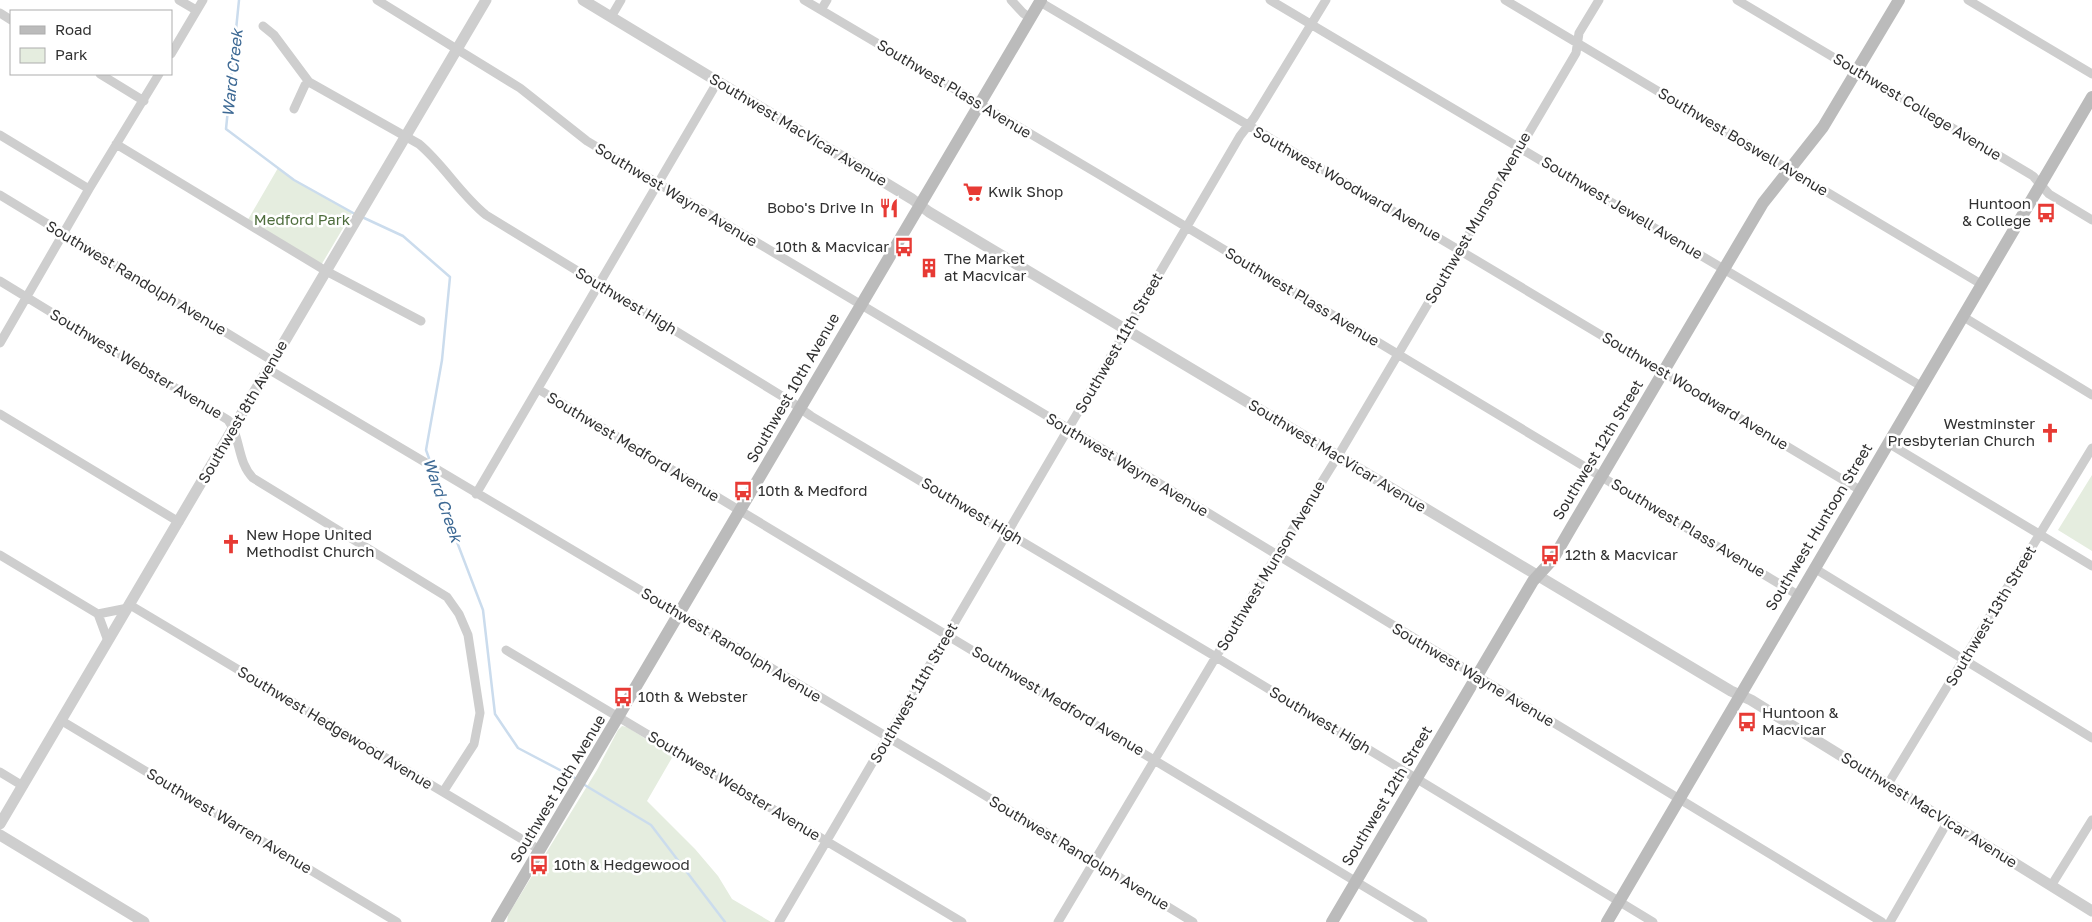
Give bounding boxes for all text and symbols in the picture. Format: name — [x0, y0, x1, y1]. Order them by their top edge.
legend — [10, 10, 172, 75]
text: Road — [55, 20, 92, 38]
water label: Ward Creek — [217, 26, 247, 118]
street label: Southwest Plass Avenue — [874, 35, 1035, 142]
text: Park — [55, 45, 88, 63]
street label: Southwest College Avenue — [1830, 49, 2005, 164]
street label: Southwest MacVicar Avenue — [706, 69, 891, 190]
street label: Southwest Boswell Avenue — [1655, 83, 1832, 199]
street label: Southwest Woodward Avenue — [1250, 122, 1445, 245]
street label: Southwest Munson Avenue — [1421, 128, 1534, 307]
street label: Southwest Wayne Avenue — [592, 138, 761, 250]
street label: Southwest Jewell Avenue — [1539, 152, 1707, 263]
supermarket icon: Kwik Shop — [962, 181, 984, 203]
place label: Kwik Shop — [988, 182, 1063, 200]
place label: Huntoon & College — [1962, 194, 2031, 229]
restaurant icon: Bobo's Drive In — [878, 197, 900, 219]
place label: Bobo's Drive In — [767, 198, 874, 216]
bus stop icon: Huntoon & College — [2035, 202, 2057, 224]
park label: Medford Park — [254, 210, 351, 228]
street label: Southwest Randolph Avenue — [43, 216, 230, 338]
bus stop icon: 10th & Macvicar — [893, 236, 915, 258]
place label: 10th & Macvicar — [775, 237, 889, 255]
street label: Southwest Plass Avenue — [1222, 243, 1383, 350]
place label: The Market at Macvicar — [944, 249, 1026, 284]
building icon: The Market at Macvicar — [918, 257, 940, 279]
street label: Southwest High — [573, 263, 680, 337]
street label: Southwest 11th Street — [1071, 269, 1166, 416]
street label: Southwest Webster Avenue — [47, 304, 226, 422]
street label: Southwest 10th Avenue — [742, 309, 842, 465]
street label: Southwest Woodward Avenue — [1599, 327, 1792, 453]
street label: Southwest 8th Avenue — [194, 336, 291, 486]
street label: Southwest 12th Street — [1548, 376, 1646, 523]
street label: Southwest Medford Avenue — [544, 387, 723, 505]
street label: Southwest MacVicar Avenue — [1245, 395, 1430, 516]
street label: Southwest Wayne Avenue — [1043, 408, 1212, 520]
place label: Westminster Presbyterian Church — [1887, 414, 2035, 449]
church icon: Westminster Presbyterian Church — [2039, 422, 2061, 444]
street label: Southwest Huntoon Street — [1761, 440, 1875, 613]
water label: Ward Creek — [419, 455, 467, 547]
street label: Southwest High — [919, 473, 1026, 547]
street label: Southwest Plass Avenue — [1608, 474, 1769, 581]
street label: Southwest Munson Avenue — [1212, 477, 1328, 654]
bus stop icon: 10th & Medford — [732, 480, 754, 502]
place label: 10th & Medford — [758, 481, 867, 499]
place label: New Hope United Methodist Church — [246, 525, 374, 560]
church icon: New Hope United Methodist Church — [220, 533, 242, 555]
street label: Southwest 13th Street — [1941, 542, 2039, 689]
bus stop icon: 12th & Macvicar — [1539, 544, 1561, 566]
place label: 12th & Macvicar — [1565, 545, 1678, 563]
street label: Southwest Randolph Avenue — [638, 583, 825, 705]
street label: Southwest Wayne Avenue — [1389, 618, 1558, 730]
street label: Southwest 11th Street — [866, 619, 961, 766]
street label: Southwest Medford Avenue — [969, 641, 1148, 759]
street label: Southwest Hedgewood Avenue — [235, 662, 436, 793]
street label: Southwest High — [1267, 682, 1374, 756]
bus stop icon: 10th & Webster — [612, 686, 634, 708]
place label: 10th & Webster — [638, 687, 748, 705]
place label: Huntoon & Macvicar — [1762, 703, 1839, 738]
street label: Southwest 10th Avenue — [506, 711, 609, 866]
bus stop icon: Huntoon & Macvicar — [1736, 711, 1758, 733]
street label: Southwest 12th Street — [1337, 722, 1435, 869]
street label: Southwest Webster Avenue — [645, 726, 824, 844]
street label: Southwest MacVicar Avenue — [1838, 747, 2021, 871]
street label: Southwest Warren Avenue — [144, 764, 316, 877]
street label: Southwest Randolph Avenue — [986, 791, 1173, 913]
bus stop icon: 10th & Hedgewood — [528, 854, 550, 876]
place label: 10th & Hedgewood — [554, 855, 690, 873]

